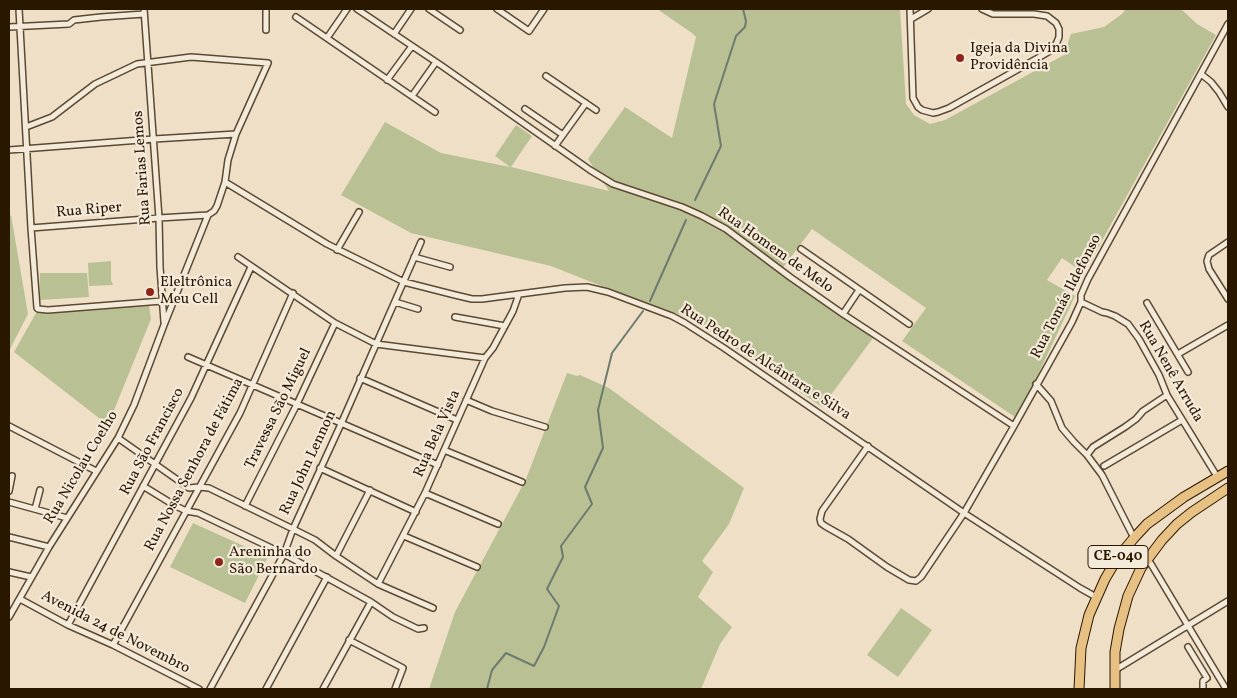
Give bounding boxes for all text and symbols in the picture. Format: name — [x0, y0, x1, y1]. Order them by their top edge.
place label: Igeja da Divina Providência — [970, 40, 1068, 75]
marker: Igeja da Divina Providência — [954, 52, 966, 64]
street label: Rua Farias Lemos — [130, 110, 156, 226]
street label: Rua Riper — [55, 199, 123, 223]
street label: Rua Homem de Melo — [714, 204, 836, 298]
street label: Rua Tomás Ildefonso — [1028, 232, 1106, 362]
place label: Eleltrônica Meu Cell — [160, 274, 232, 309]
marker: Eleltrônica Meu Cell — [144, 286, 156, 298]
street label: Rua Pedro de Alcântara e Silva — [676, 301, 854, 425]
street label: Rua Nenê Arruda — [1134, 318, 1206, 426]
street label: Travessa São Miguel — [242, 345, 316, 473]
street label: Rua Nossa Senhora de Fátima — [142, 375, 248, 555]
street label: Rua São Francisco — [117, 385, 189, 499]
street label: Rua Bela Vista — [411, 387, 465, 481]
street label: Rua Nicolau Coelho — [41, 408, 123, 528]
street label: Rua John Lennon — [277, 408, 341, 518]
place label: Areninha do São Bernardo — [229, 544, 318, 579]
road number: CE-040 — [1088, 546, 1148, 568]
marker: Areninha do São Bernardo — [213, 556, 225, 568]
street label: Avenida 24 de Novembro — [38, 588, 192, 678]

